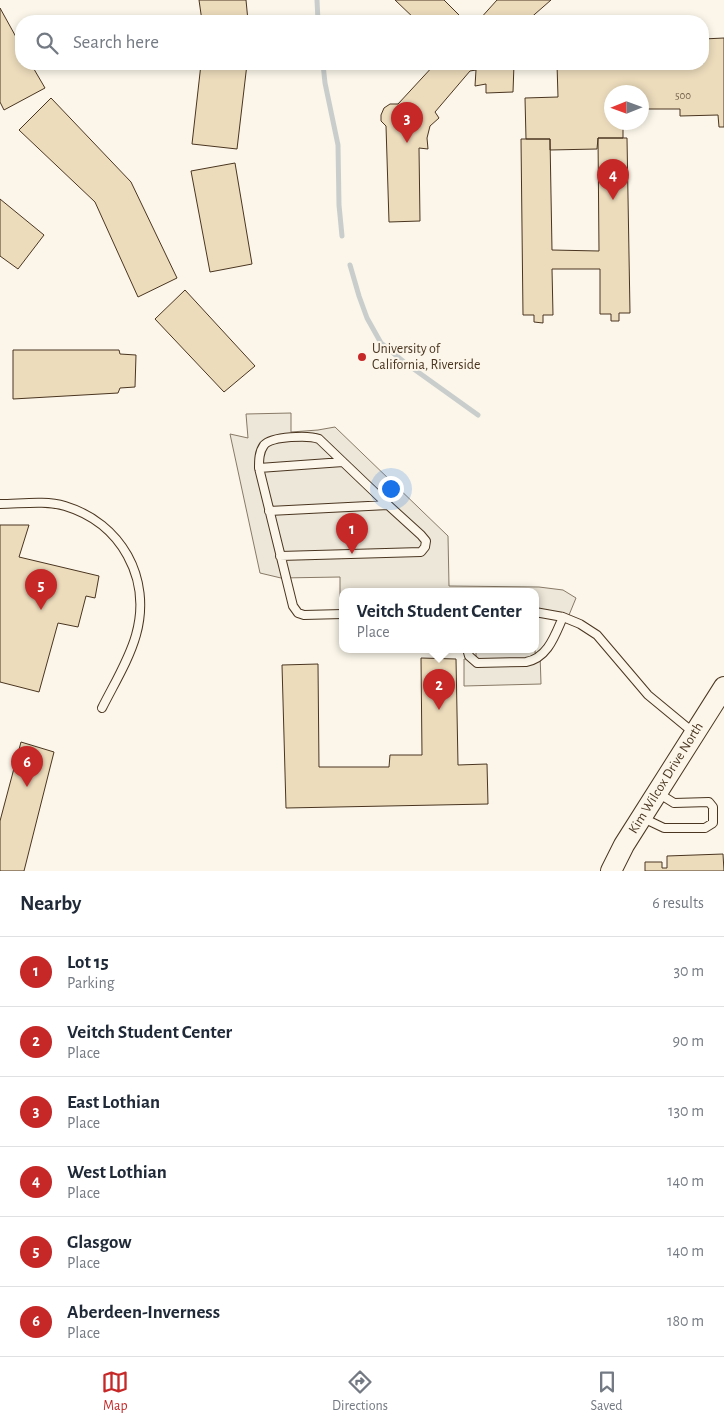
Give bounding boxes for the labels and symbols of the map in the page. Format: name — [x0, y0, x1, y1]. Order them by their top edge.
north arrow — [604, 85, 649, 130]
house number: 500 — [675, 90, 691, 101]
pin: 3 — [391, 102, 423, 143]
pin: 4 — [597, 159, 629, 200]
place label: University of California, Riverside — [372, 342, 481, 372]
marker: University of California, Riverside — [356, 351, 368, 363]
your location — [378, 476, 404, 502]
pin: 1 — [336, 513, 368, 554]
pin: 5 — [25, 569, 57, 610]
pin: 2 — [423, 669, 455, 710]
street label: Kim Wilcox Drive North — [626, 720, 706, 836]
pin: 6 — [11, 746, 43, 787]

